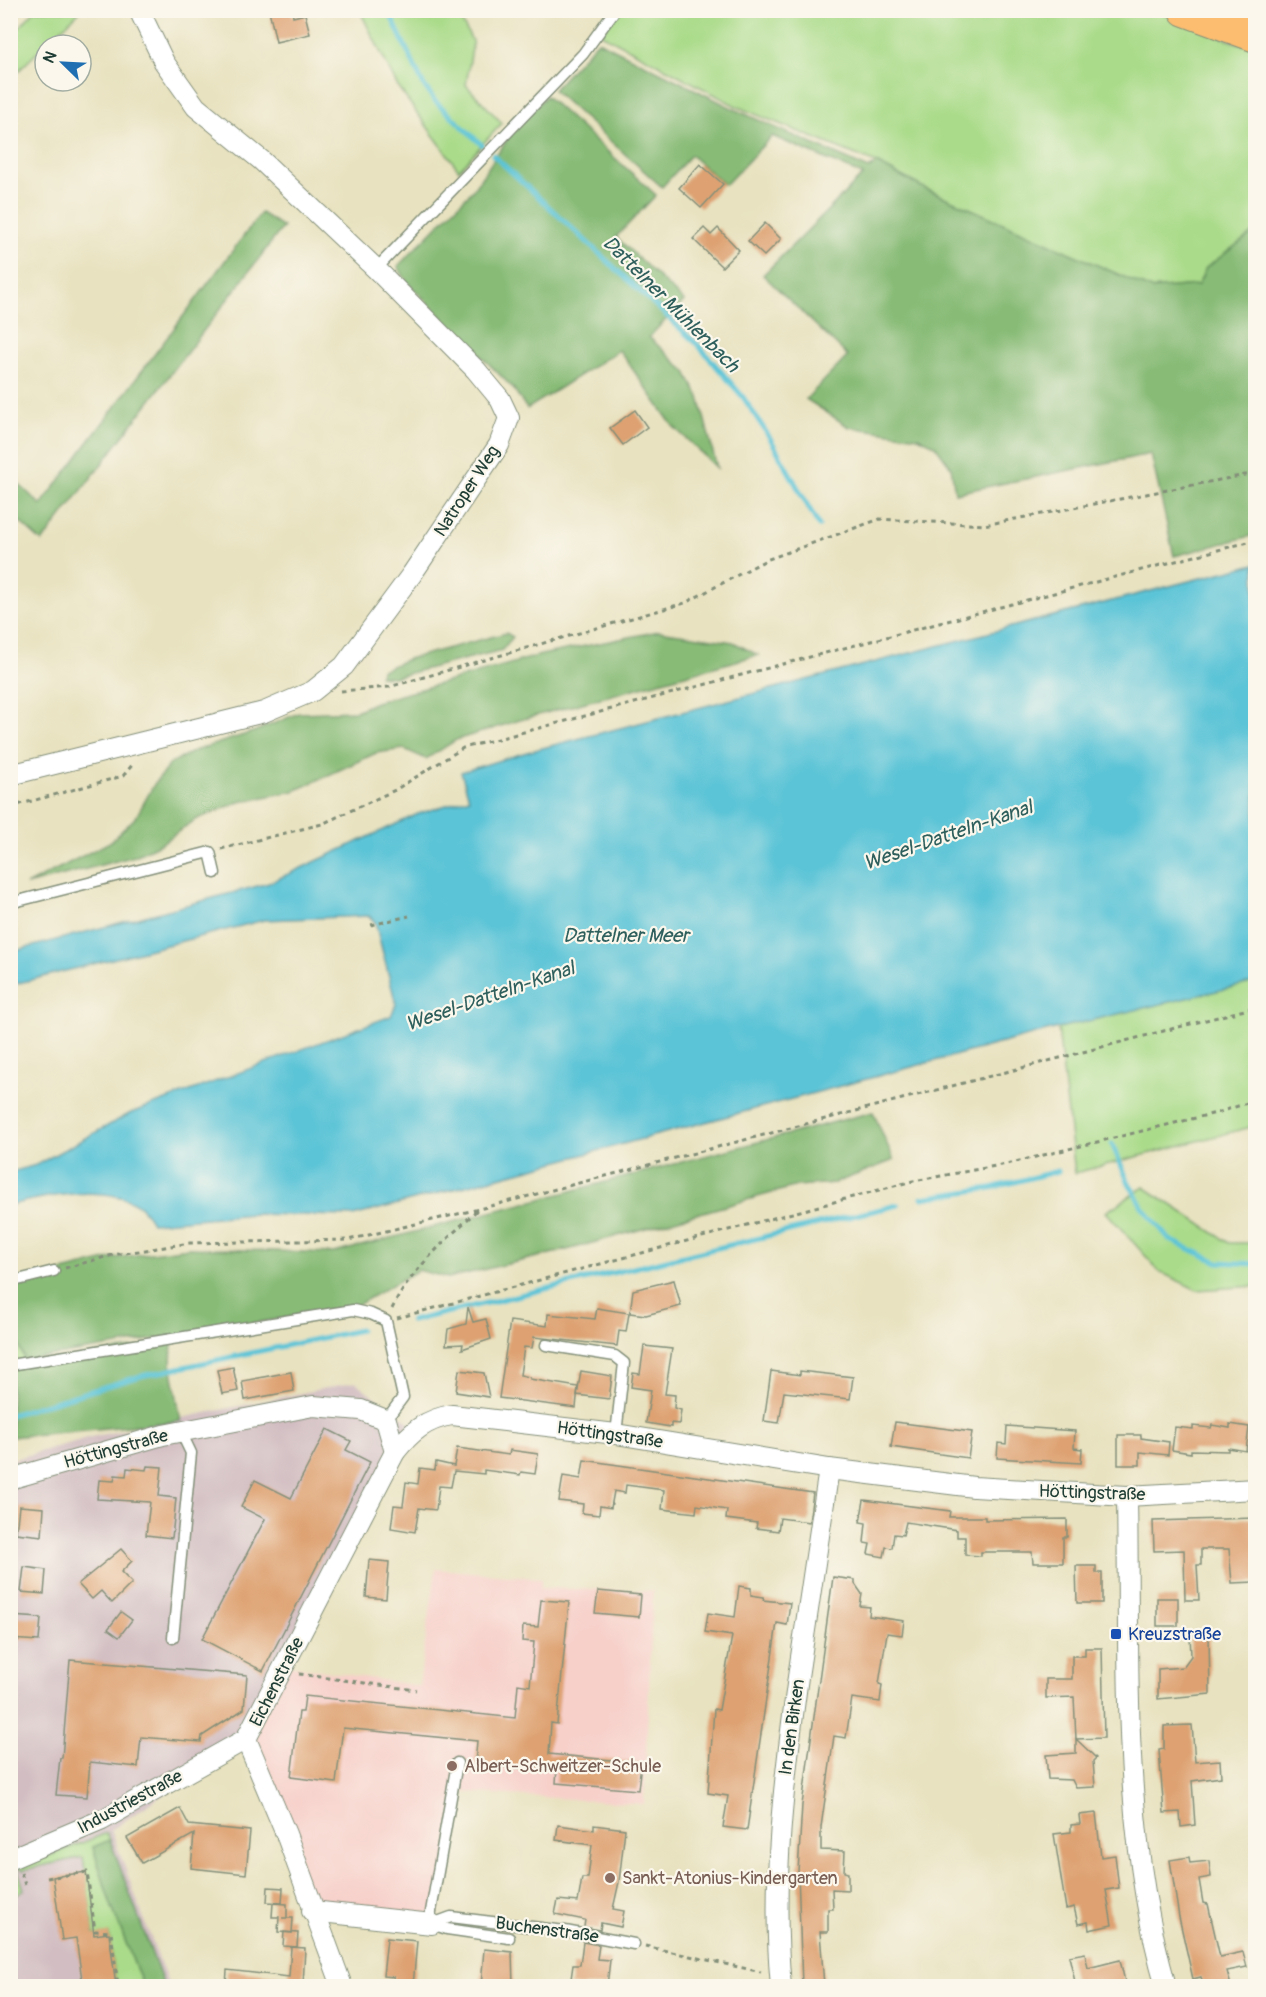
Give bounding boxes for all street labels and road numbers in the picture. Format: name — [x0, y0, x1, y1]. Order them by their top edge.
street label: Natroper Weg — [429, 441, 505, 541]
street label: Höttingstraße — [556, 1416, 665, 1454]
street label: Höttingstraße — [61, 1424, 171, 1474]
street label: Höttingstraße — [1038, 1480, 1146, 1506]
street label: Eichenstraße — [245, 1633, 309, 1731]
street label: In den Birken — [774, 1677, 810, 1777]
street label: Industriestraße — [74, 1765, 187, 1839]
street label: Buchenstraße — [494, 1911, 600, 1949]

